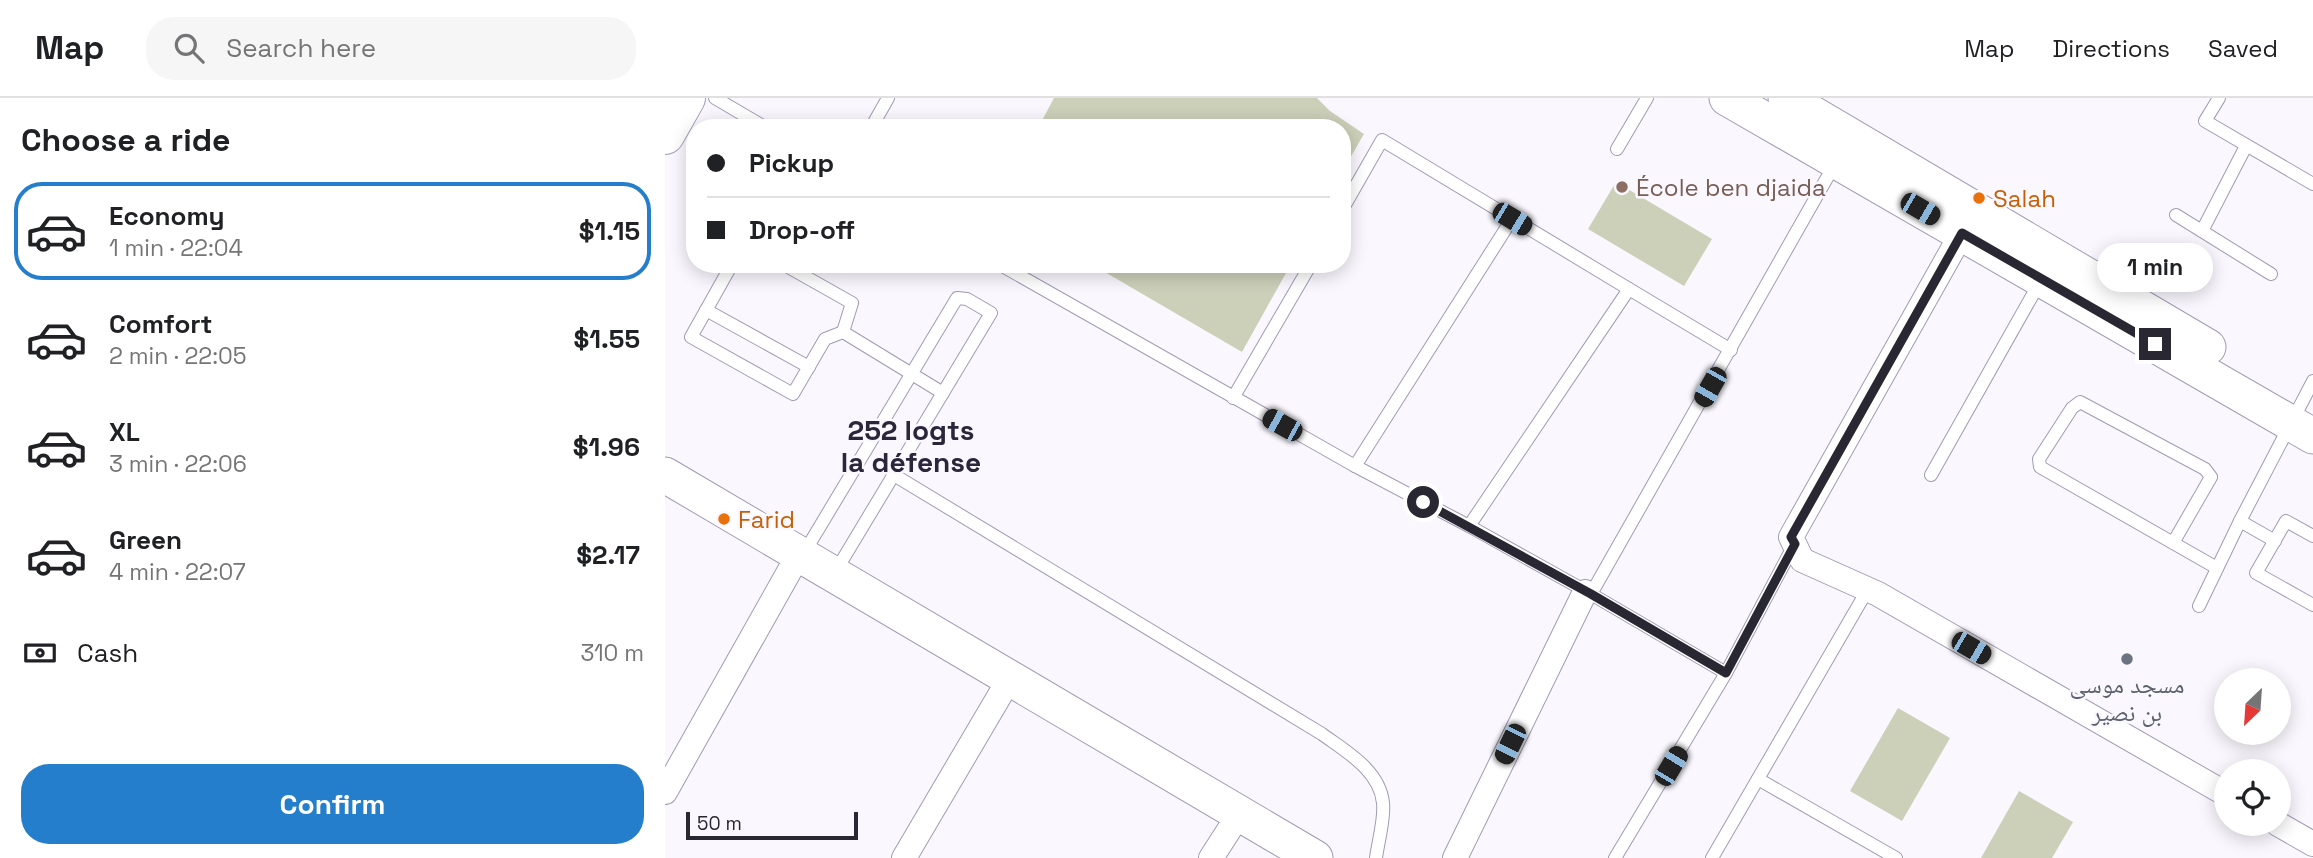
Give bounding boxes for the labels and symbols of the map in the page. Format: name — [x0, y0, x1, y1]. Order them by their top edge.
place label: École ben djaida — [1636, 172, 1826, 203]
marker: École ben djaida — [1614, 179, 1630, 195]
place label: Salah — [1993, 183, 2056, 214]
car — [1897, 189, 1944, 229]
marker: Salah — [1971, 190, 1987, 206]
car — [1489, 199, 1536, 239]
callout: 1 min — [2097, 243, 2213, 292]
route end — [2139, 328, 2171, 360]
car — [1691, 364, 1730, 410]
car — [1259, 406, 1306, 444]
district label: 252 logts la défense — [841, 412, 981, 480]
route start — [1407, 486, 1439, 518]
place label: Farid — [738, 504, 795, 535]
marker: Farid — [716, 511, 732, 527]
car — [1948, 628, 1995, 668]
marker: مسجد موسى بن نصير — [2119, 651, 2135, 667]
north arrow — [2214, 668, 2291, 746]
place label: مسجد موسى بن نصير — [2070, 669, 2184, 728]
car — [1492, 721, 1529, 767]
car — [1652, 743, 1691, 789]
scale bar — [686, 809, 857, 841]

